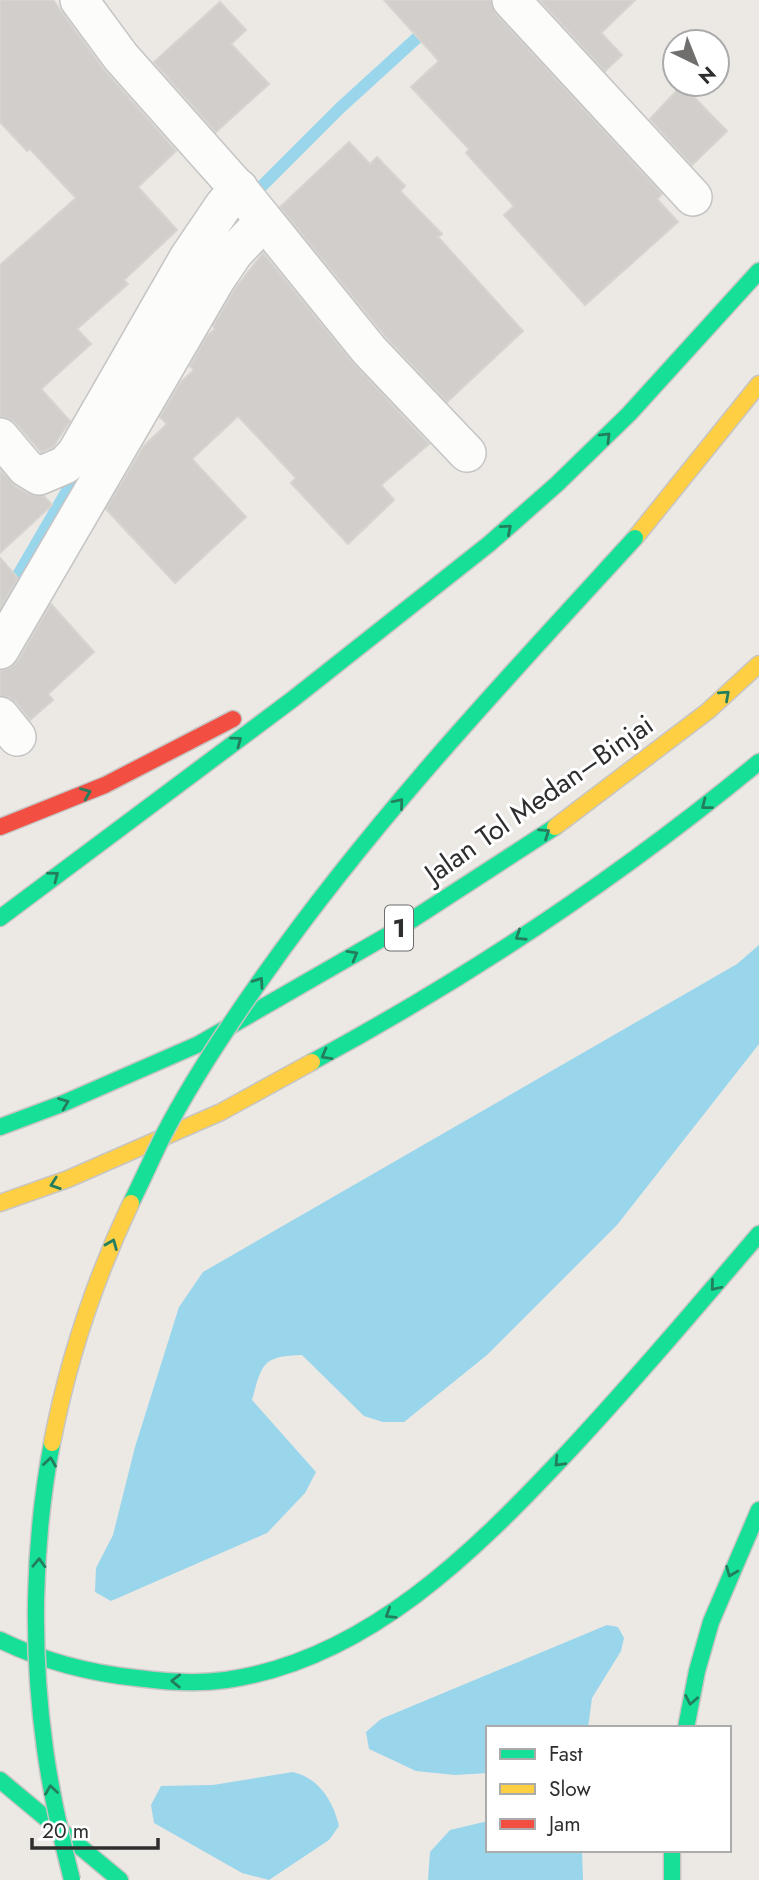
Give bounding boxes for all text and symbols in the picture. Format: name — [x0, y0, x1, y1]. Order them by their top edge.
north arrow — [661, 28, 731, 98]
text: N — [693, 60, 722, 90]
one-way arrow — [598, 432, 611, 445]
one-way arrow — [499, 525, 512, 537]
one-way arrow — [717, 690, 730, 703]
street label: Jalan Tol Medan–Binjai — [413, 705, 662, 896]
one-way arrow — [229, 736, 242, 749]
one-way arrow — [79, 787, 91, 801]
one-way arrow — [701, 797, 714, 809]
one-way arrow — [391, 798, 403, 811]
one-way arrow — [537, 829, 550, 842]
one-way arrow — [46, 872, 59, 885]
road number: 1 — [385, 906, 413, 951]
one-way arrow — [515, 927, 528, 940]
one-way arrow — [346, 950, 359, 963]
one-way arrow — [251, 977, 263, 990]
one-way arrow — [321, 1046, 333, 1060]
one-way arrow — [56, 1097, 69, 1111]
one-way arrow — [49, 1176, 61, 1190]
one-way arrow — [104, 1239, 118, 1251]
one-way arrow — [711, 1278, 723, 1291]
one-way arrow — [554, 1454, 567, 1467]
one-way arrow — [42, 1456, 57, 1468]
one-way arrow — [31, 1557, 46, 1568]
one-way arrow — [725, 1564, 739, 1577]
one-way arrow — [385, 1606, 398, 1619]
one-way arrow — [171, 1674, 182, 1689]
one-way arrow — [685, 1694, 700, 1706]
legend — [486, 1726, 731, 1852]
text: Fast — [549, 1739, 582, 1769]
text: Slow — [549, 1774, 591, 1804]
one-way arrow — [44, 1784, 59, 1796]
scale bar — [32, 1806, 158, 1850]
text: Jam — [546, 1809, 581, 1839]
text: 20 m — [42, 1816, 89, 1846]

